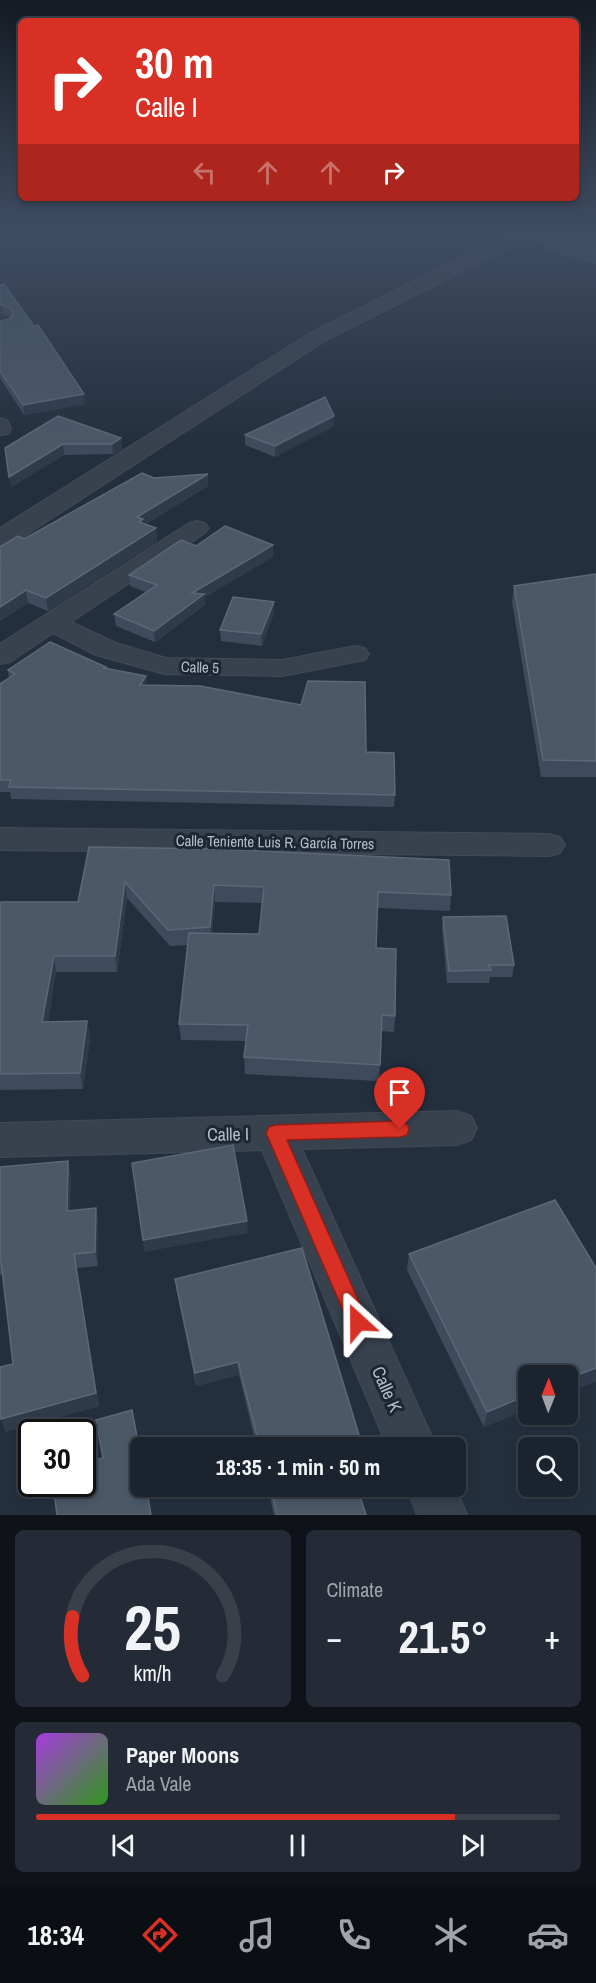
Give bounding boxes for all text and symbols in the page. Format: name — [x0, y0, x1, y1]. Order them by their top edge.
text: 30 m — [135, 35, 214, 91]
icon: right — [36, 42, 114, 120]
text: Calle I — [135, 89, 198, 125]
icon: left — [188, 156, 221, 189]
icon: ahead — [251, 156, 284, 189]
icon: ahead — [314, 156, 347, 189]
icon: right — [377, 156, 410, 189]
street label: Calle 5 — [181, 656, 220, 678]
street label: Calle Teniente Luis R. García Torres — [176, 830, 374, 854]
pin — [374, 1067, 425, 1129]
icon: arrive — [383, 1076, 416, 1109]
street label: Calle I — [207, 1121, 249, 1147]
position arrow — [326, 1290, 390, 1354]
street label: Calle K — [366, 1362, 408, 1416]
north arrow — [518, 1365, 578, 1425]
map controls — [518, 1365, 578, 1497]
speed limit sign: 30 — [18, 1419, 96, 1497]
button: search — [518, 1437, 578, 1497]
text: 18:35 · 1 min · 50 m — [216, 1452, 380, 1482]
text: Climate — [327, 1576, 383, 1603]
text: 25 — [124, 1585, 181, 1669]
text: 21.5° — [398, 1606, 488, 1667]
text: − — [327, 1615, 342, 1659]
text: + — [544, 1615, 560, 1659]
text: km/h — [134, 1659, 172, 1688]
text: Paper Moons — [126, 1740, 239, 1770]
text: Ada Vale — [126, 1770, 191, 1797]
icon: previous — [107, 1829, 140, 1862]
icon: pause — [281, 1829, 314, 1862]
icon: next — [456, 1829, 489, 1862]
icon: directions — [139, 1914, 181, 1956]
icon: music — [236, 1914, 278, 1956]
icon: phone — [333, 1914, 375, 1956]
icon: climate — [430, 1914, 472, 1956]
icon: car — [527, 1914, 569, 1956]
text: 18:34 — [27, 1917, 84, 1953]

